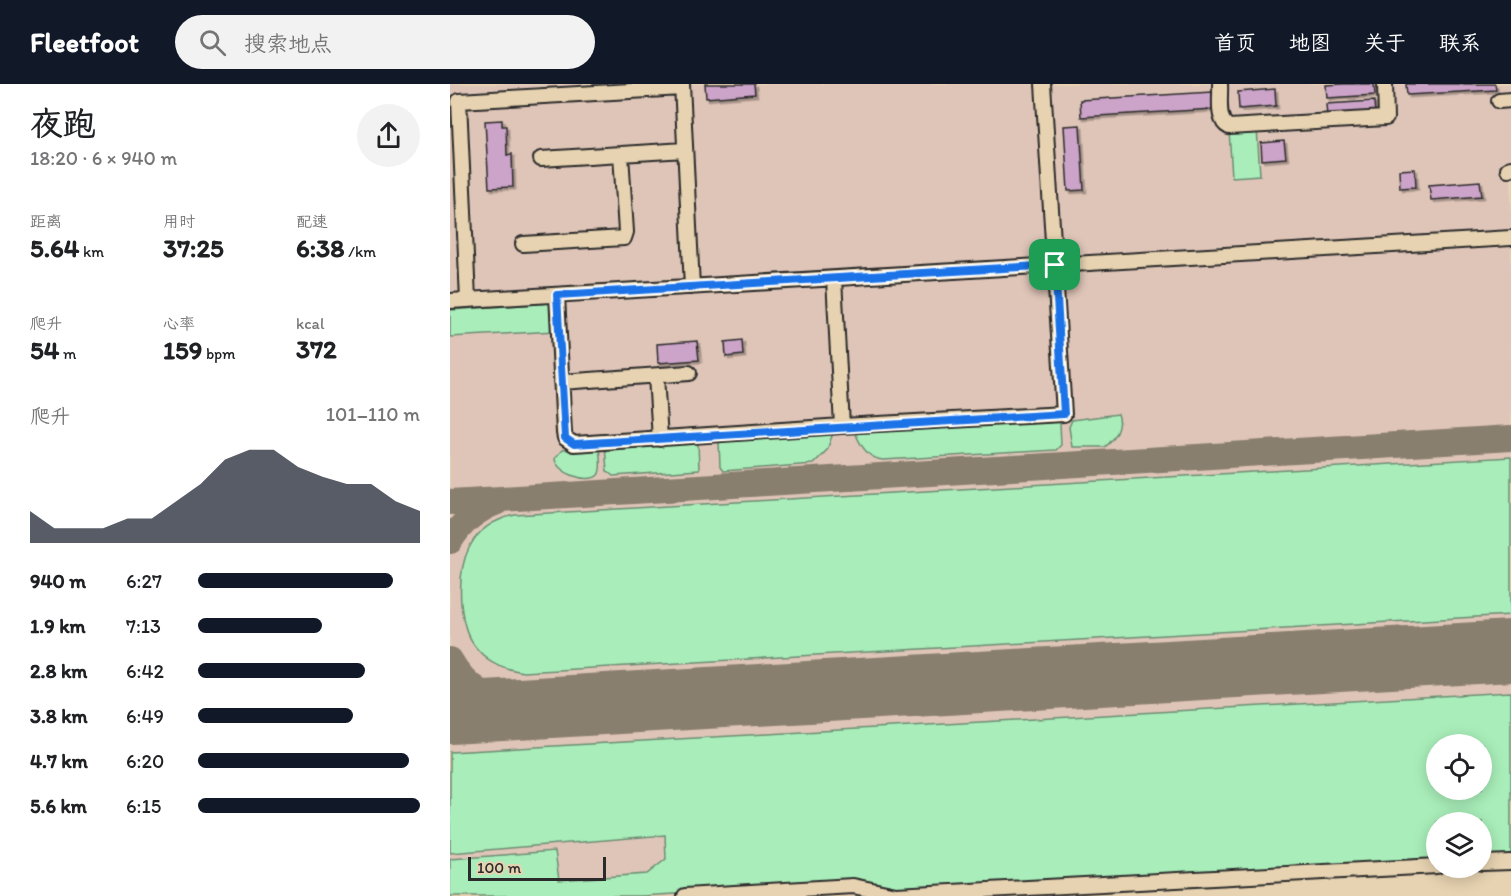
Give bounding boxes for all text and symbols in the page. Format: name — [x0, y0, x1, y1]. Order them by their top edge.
search box — [175, 15, 595, 69]
text: Fleetfoot — [30, 25, 139, 59]
icon: search — [196, 26, 229, 59]
text: 搜索地点 — [244, 30, 332, 57]
text: 首页 — [1214, 30, 1256, 55]
text: 地图 — [1289, 30, 1331, 55]
text: 关于 — [1364, 30, 1406, 55]
text: 联系 — [1439, 30, 1481, 55]
text: 夜跑 — [30, 104, 96, 143]
button: share — [357, 104, 420, 167]
text: 18:20 · 6 × 940 m — [30, 146, 177, 170]
text: 距离 — [30, 212, 62, 231]
text: 用时 — [163, 212, 195, 231]
text: 配速 — [296, 212, 328, 231]
text: 5.64 — [30, 232, 79, 264]
text: 37:25 — [163, 232, 224, 264]
text: 6:38 — [296, 232, 345, 264]
pin — [1029, 239, 1080, 290]
text: km — [79, 242, 104, 261]
text: /km — [345, 242, 376, 261]
icon: arrive — [1038, 248, 1071, 281]
text: 爬升 — [30, 314, 62, 333]
text: 心率 — [163, 314, 195, 333]
text: kcal — [296, 314, 324, 333]
text: 372 — [296, 333, 337, 365]
text: 54 — [30, 334, 59, 366]
text: 159 — [163, 334, 202, 366]
text: m — [59, 344, 76, 363]
text: bpm — [202, 344, 236, 363]
text: 101–110 m — [326, 402, 420, 426]
text: 爬升 — [30, 404, 70, 428]
text: 940 m — [30, 569, 86, 593]
text: 6:27 — [126, 569, 162, 593]
text: 1.9 km — [30, 614, 86, 638]
text: 7:13 — [126, 614, 161, 638]
text: 2.8 km — [30, 659, 87, 683]
text: 6:42 — [126, 659, 164, 683]
text: 3.8 km — [30, 704, 88, 728]
text: 6:49 — [126, 704, 164, 728]
map controls — [1426, 734, 1492, 878]
button: locate — [1426, 734, 1492, 800]
text: 4.7 km — [30, 749, 88, 773]
text: 6:20 — [126, 749, 164, 773]
text: 5.6 km — [30, 794, 87, 818]
text: 6:15 — [126, 794, 161, 818]
button: layers — [1426, 812, 1492, 878]
scale bar — [468, 854, 606, 882]
text: 100 m — [477, 858, 521, 877]

